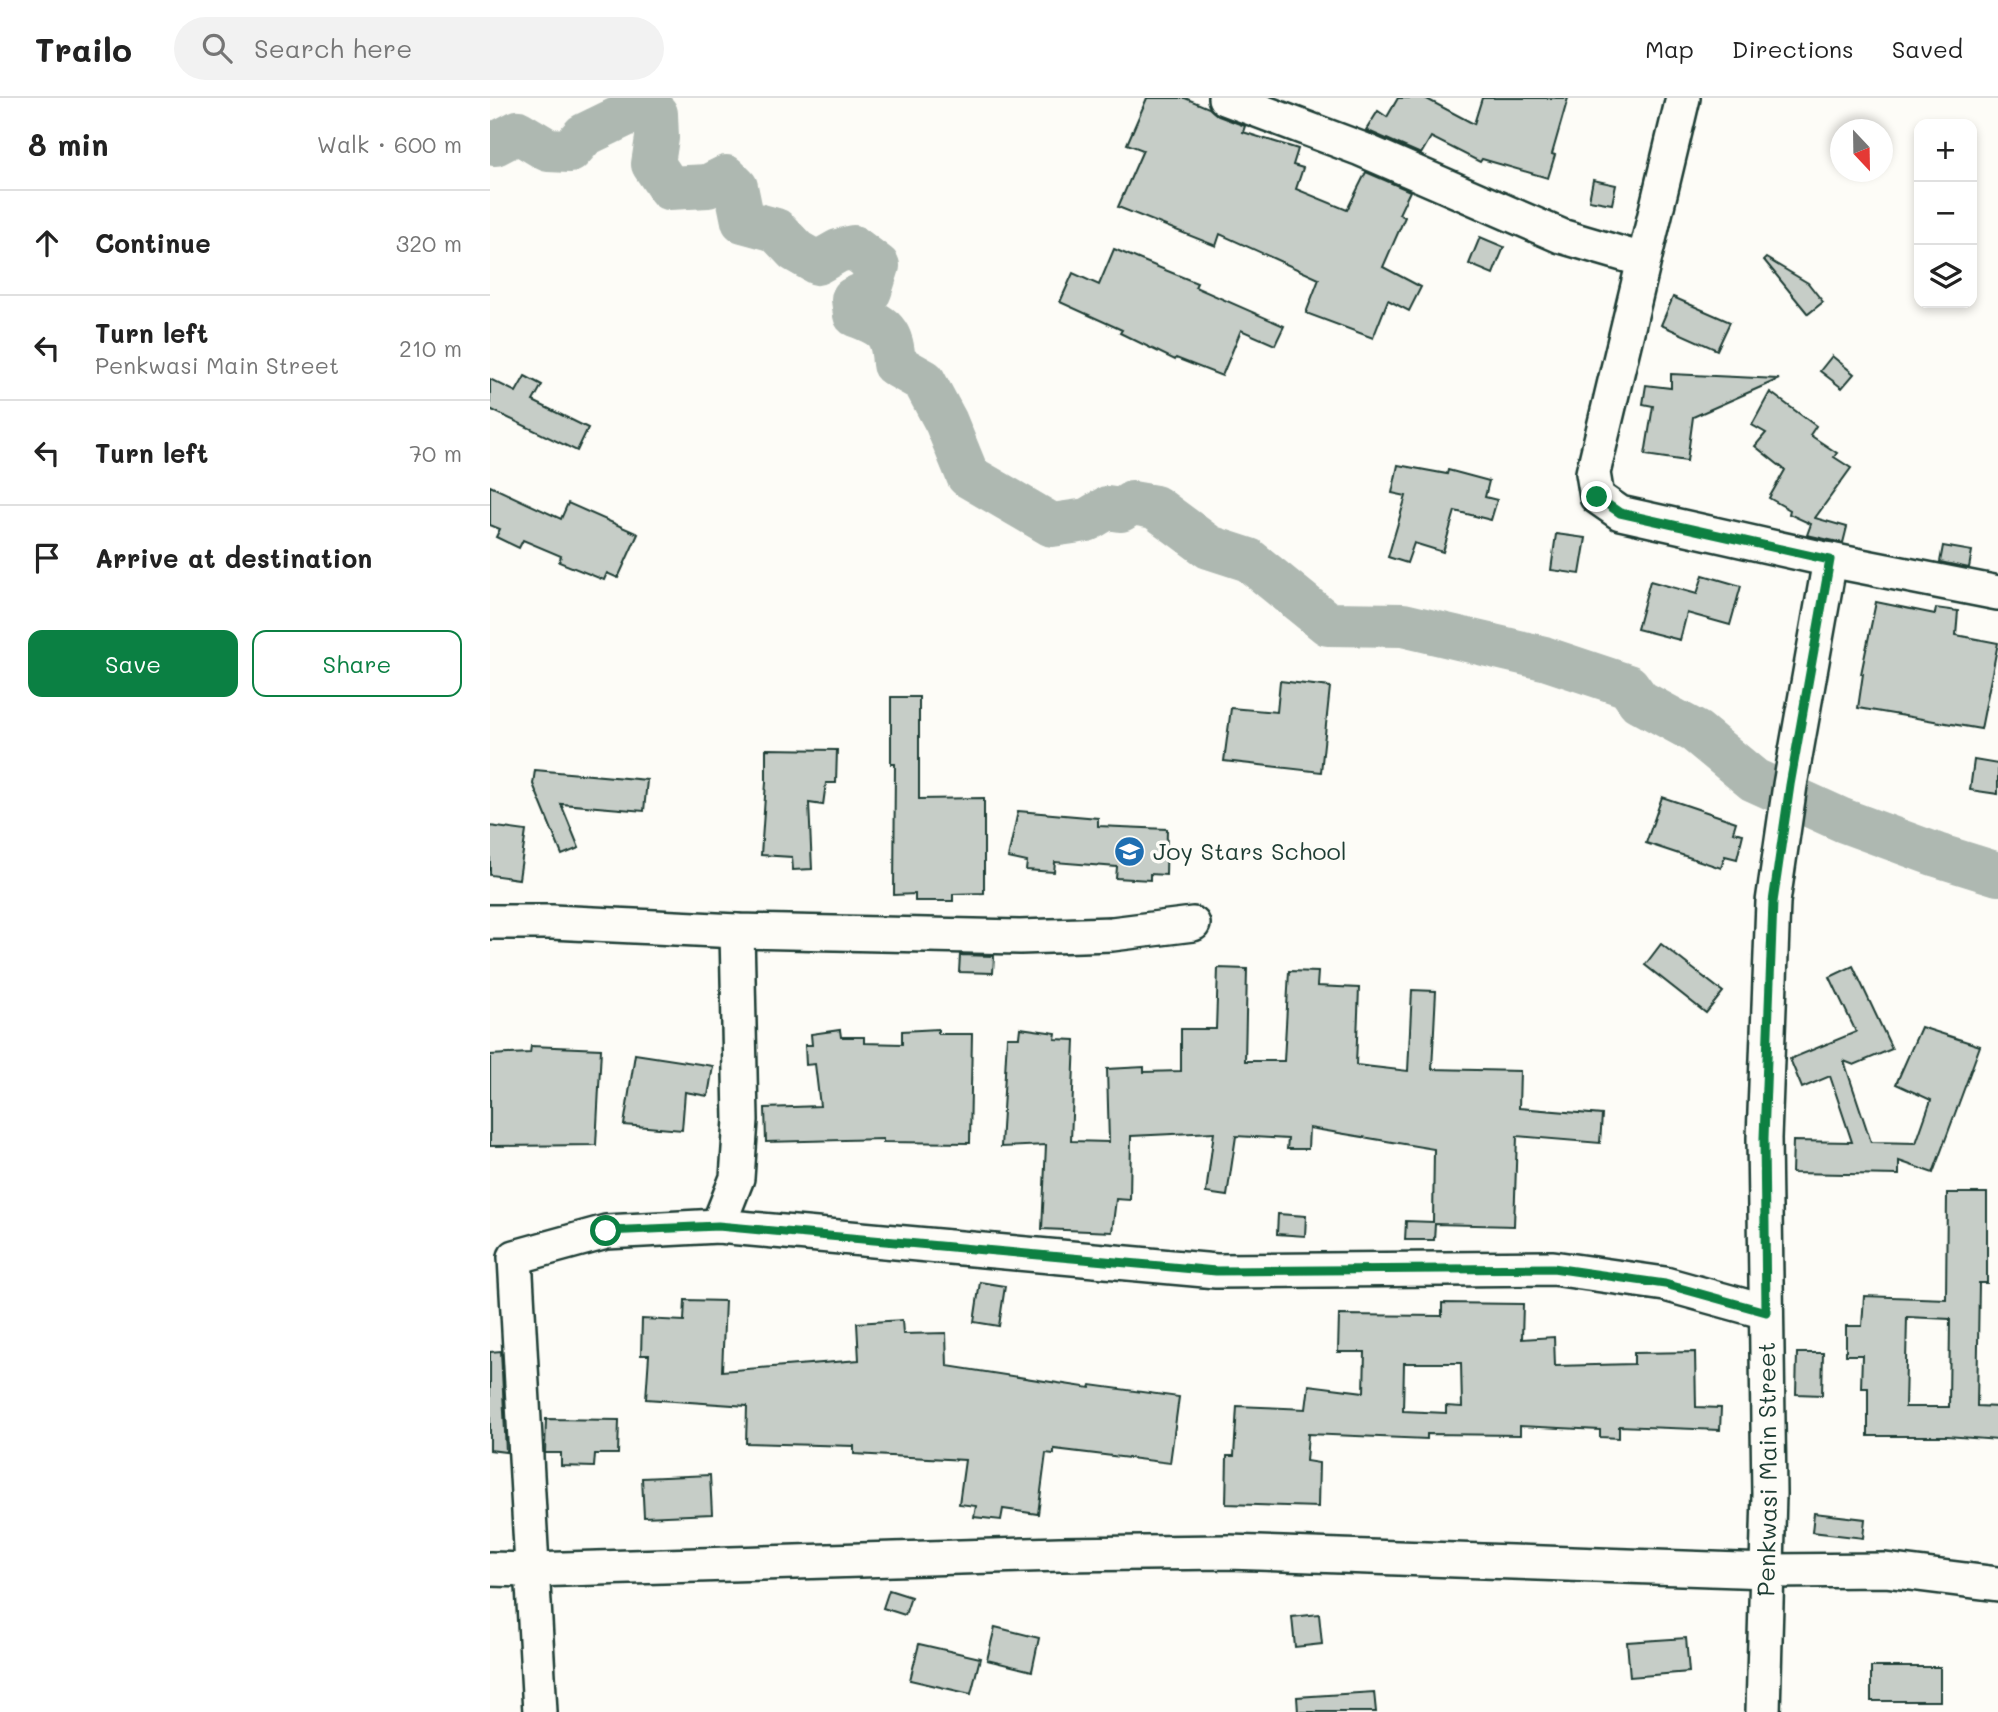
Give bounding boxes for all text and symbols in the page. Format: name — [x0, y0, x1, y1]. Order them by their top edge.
search box — [174, 17, 664, 80]
text: Trailo — [35, 27, 132, 70]
icon: search — [198, 29, 236, 67]
text: Search here — [254, 31, 412, 65]
text: Map — [1645, 33, 1694, 64]
text: Directions — [1732, 33, 1854, 64]
text: Saved — [1892, 33, 1963, 64]
north arrow — [1830, 119, 1893, 182]
map controls — [1914, 119, 1977, 308]
button: + — [1914, 119, 1977, 182]
text: 8 min — [28, 124, 109, 164]
text: Walk · 600 m — [317, 129, 462, 159]
button: − — [1914, 182, 1977, 245]
icon: ahead — [28, 224, 66, 262]
text: Continue — [95, 226, 211, 260]
text: 320 m — [396, 228, 462, 258]
button: layers — [1914, 245, 1977, 308]
text: Turn left — [95, 316, 208, 350]
icon: left — [28, 329, 66, 367]
text: 210 m — [399, 333, 462, 363]
text: Penkwasi Main Street — [95, 350, 339, 380]
icon: left — [28, 434, 66, 472]
text: Turn left — [95, 436, 208, 470]
text: 70 m — [409, 438, 462, 468]
route end — [1581, 481, 1612, 512]
icon: arrive — [28, 539, 66, 577]
text: Arrive at destination — [95, 541, 372, 575]
button: Save — [28, 630, 238, 697]
button: Share — [252, 630, 462, 697]
school or university icon: Joy Stars School — [1113, 835, 1147, 869]
place label: Joy Stars School — [1153, 835, 1347, 866]
route start — [590, 1215, 621, 1246]
street label: Penkwasi Main Street — [1749, 1342, 1783, 1597]

